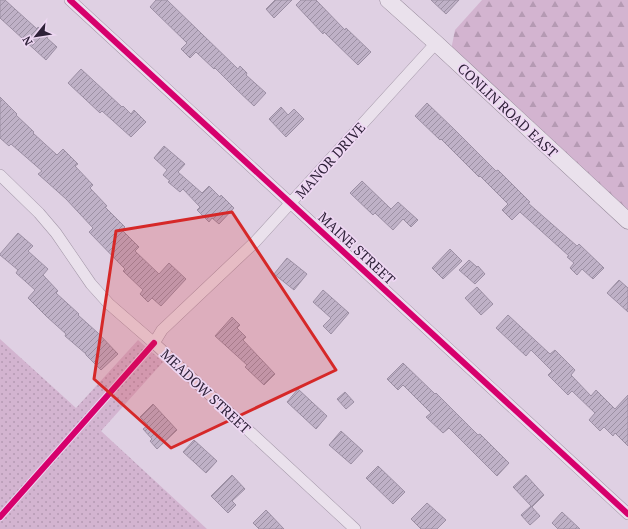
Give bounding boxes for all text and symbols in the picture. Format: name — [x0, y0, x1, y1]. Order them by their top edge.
north arrow — [16, 16, 56, 56]
text: N — [19, 33, 35, 48]
street label: CONLIN ROAD EAST — [454, 59, 562, 162]
street label: MANOR DRIVE — [291, 118, 369, 202]
street label: MAINE STREET — [315, 207, 400, 289]
street label: MEADOW STREET — [157, 344, 255, 438]

